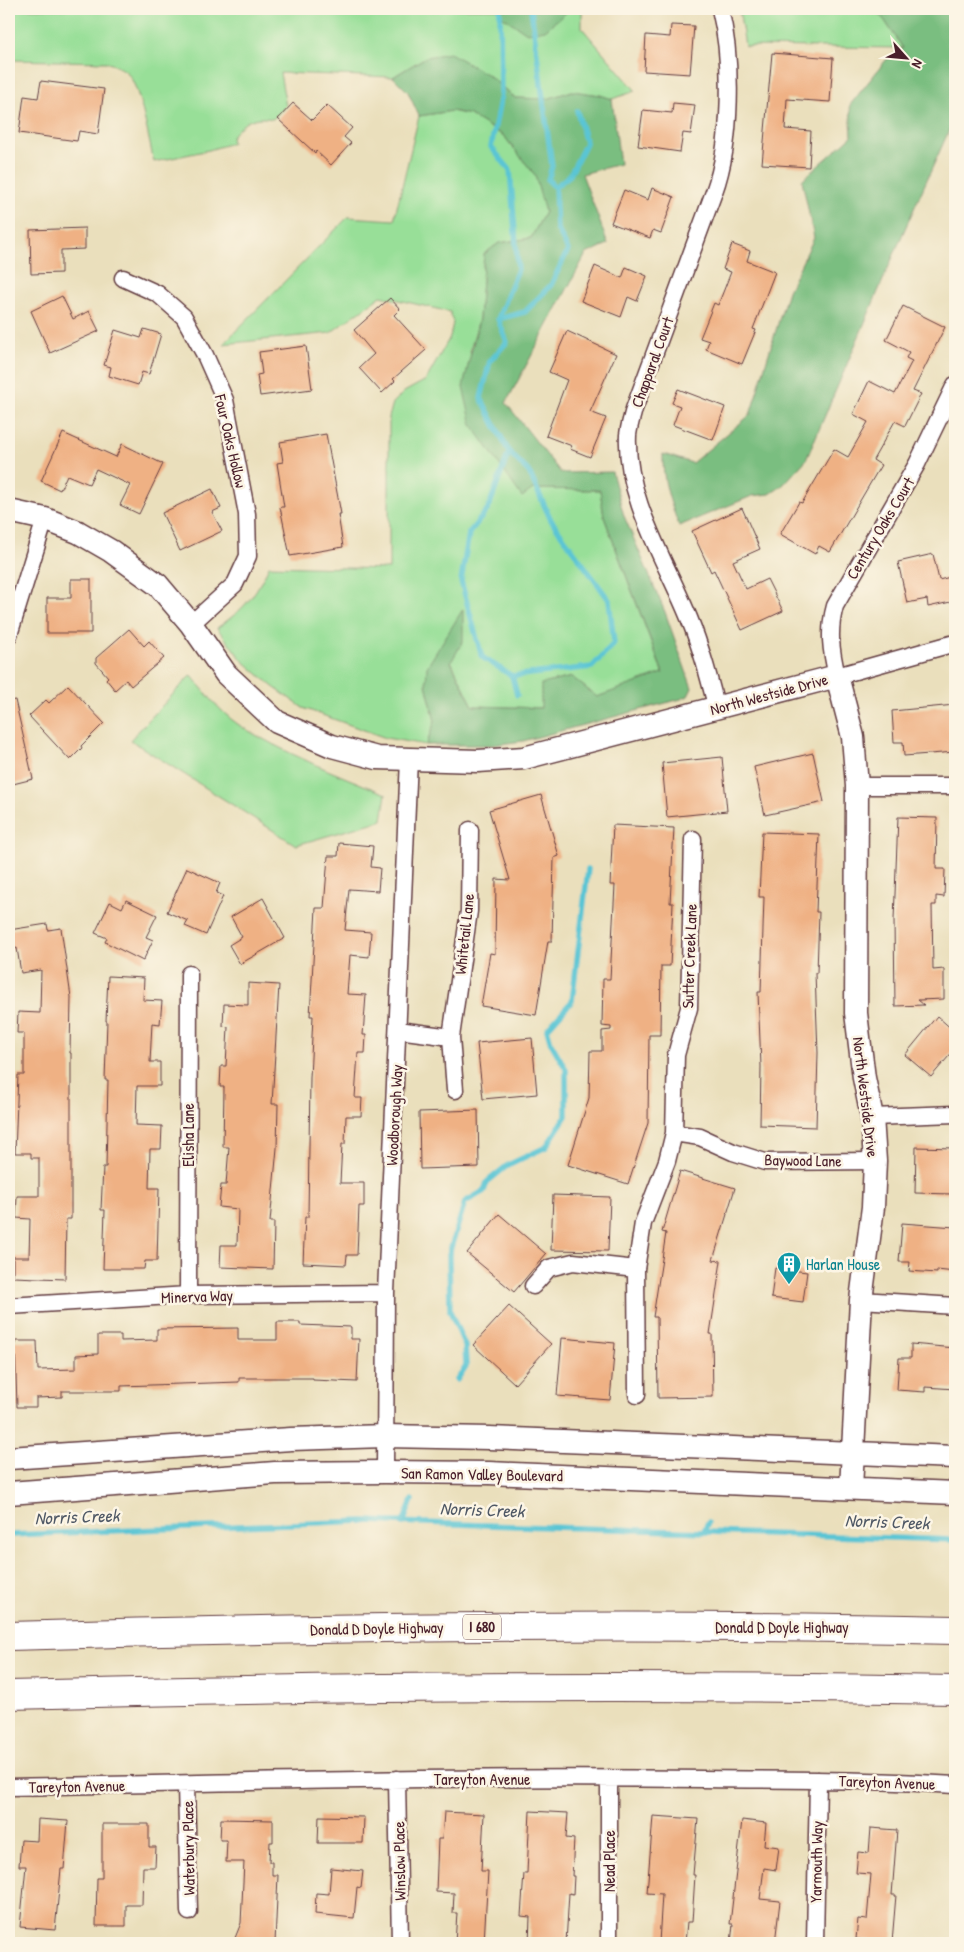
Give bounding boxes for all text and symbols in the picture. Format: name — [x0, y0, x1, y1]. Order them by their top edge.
north arrow — [882, 32, 932, 82]
text: N — [908, 56, 928, 72]
street label: Chapparal Court — [625, 313, 679, 411]
street label: Four Oaks Hollow — [209, 391, 252, 490]
street label: Century Oaks Court — [841, 472, 920, 583]
street label: North Westside Drive — [708, 668, 831, 720]
street label: Whitetail Lane — [449, 892, 479, 976]
street label: Sutter Creek Lane — [676, 903, 702, 1009]
street label: North Westside Drive — [848, 1036, 884, 1159]
street label: Woodborough Way — [380, 1064, 408, 1166]
street label: Elisha Lane — [177, 1103, 199, 1167]
street label: Baywood Lane — [764, 1148, 842, 1172]
building icon: Harlan House — [776, 1251, 802, 1285]
place label: Harlan House — [806, 1253, 881, 1275]
street label: Minerva Way — [161, 1284, 234, 1308]
street label: San Ramon Valley Boulevard — [401, 1462, 563, 1486]
water label: Norris Creek — [439, 1496, 526, 1524]
water label: Norris Creek — [34, 1502, 121, 1530]
water label: Norris Creek — [844, 1508, 931, 1536]
road number: I 680 — [463, 1614, 501, 1640]
street label: Donald D Doyle Highway — [310, 1616, 444, 1640]
street label: Donald D Doyle Highway — [715, 1616, 849, 1638]
street label: Tareyton Avenue — [434, 1768, 531, 1790]
street label: Tareyton Avenue — [838, 1769, 936, 1795]
street label: Tareyton Avenue — [29, 1774, 126, 1798]
street label: Waterbury Place — [176, 1800, 200, 1895]
street label: Winslow Place — [387, 1820, 411, 1901]
street label: Yarmouth Way — [804, 1821, 828, 1903]
street label: Nead Place — [598, 1829, 620, 1892]

